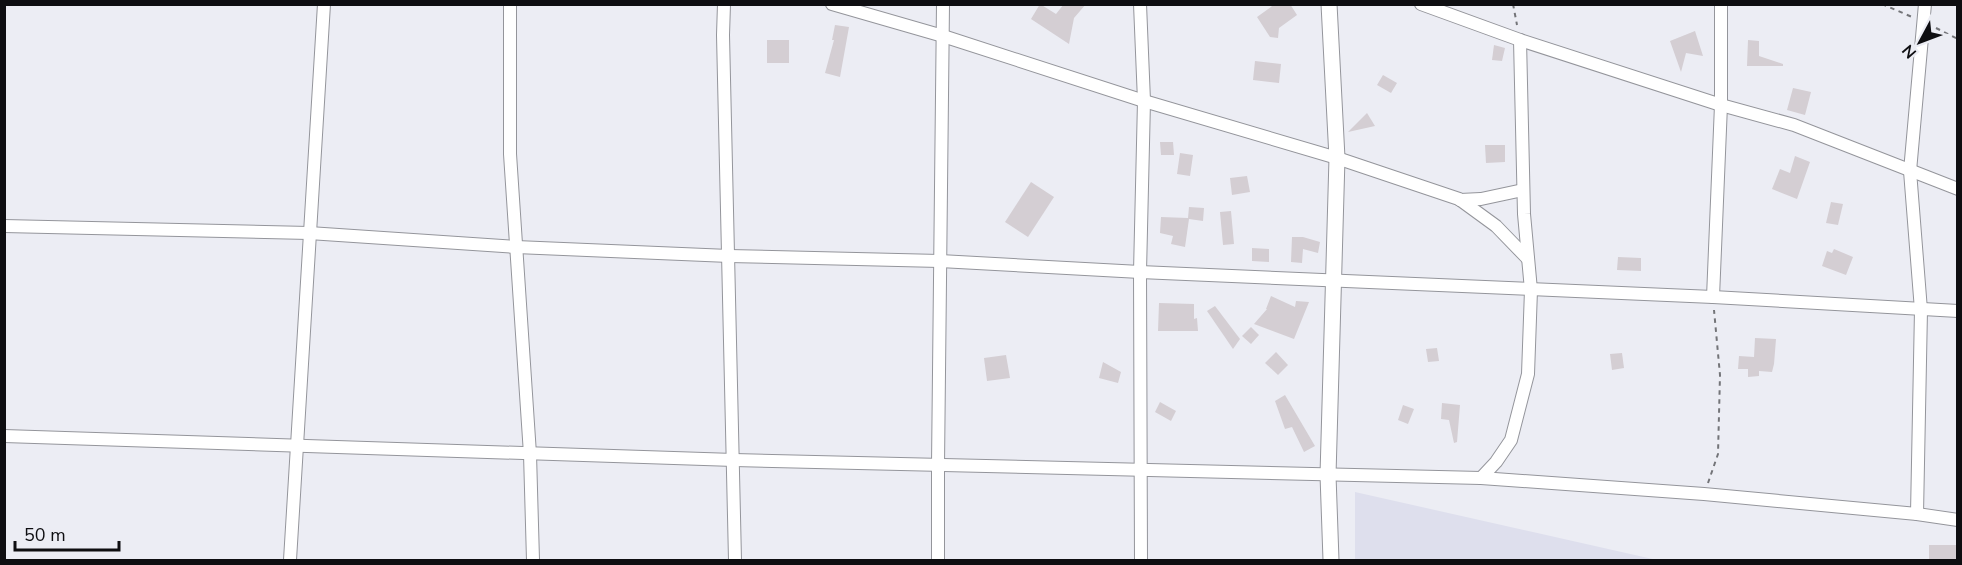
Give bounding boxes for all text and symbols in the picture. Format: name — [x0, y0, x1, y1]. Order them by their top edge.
north arrow — [1890, 12, 1950, 72]
text: N — [1897, 39, 1922, 63]
scale bar — [15, 514, 118, 552]
text: 50 m — [24, 523, 66, 547]

